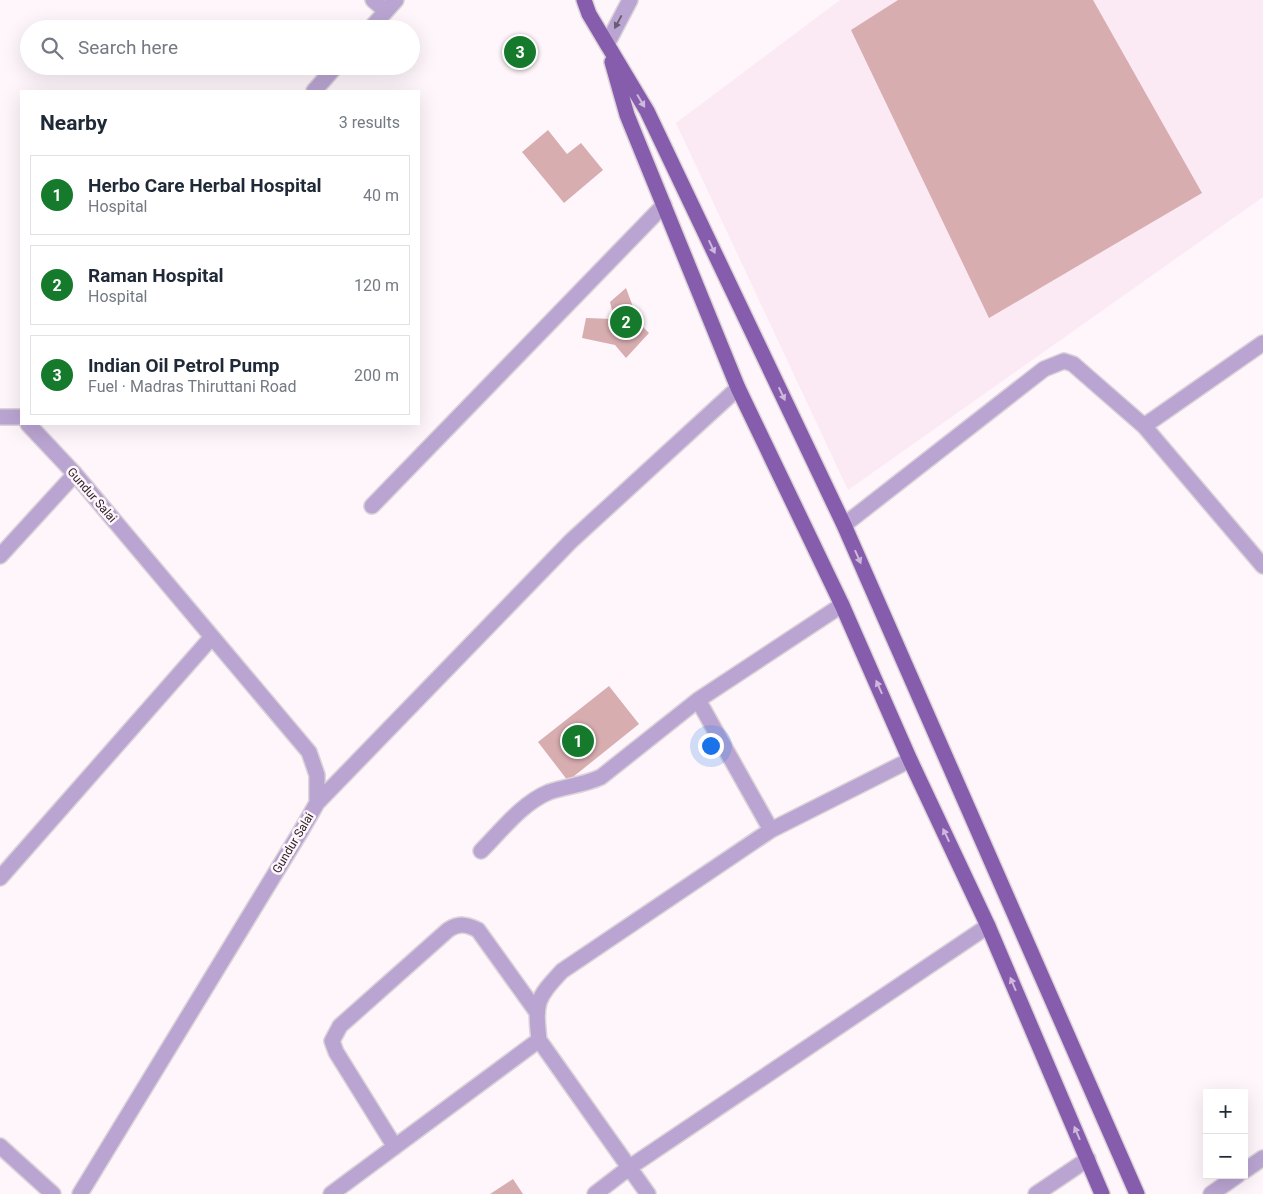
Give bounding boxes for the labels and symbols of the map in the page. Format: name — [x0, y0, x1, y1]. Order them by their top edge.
one-way arrow — [614, 15, 622, 29]
pin: 3 — [504, 33, 536, 71]
one-way arrow — [636, 94, 645, 107]
one-way arrow — [708, 240, 716, 254]
pin: 2 — [610, 303, 642, 341]
one-way arrow — [778, 387, 786, 401]
street label: Gundur Salai — [64, 465, 120, 525]
one-way arrow — [854, 550, 862, 564]
one-way arrow — [874, 680, 882, 694]
pin: 1 — [562, 722, 594, 760]
your location — [698, 733, 724, 759]
street label: Gundur Salai — [270, 810, 317, 876]
one-way arrow — [941, 828, 950, 843]
one-way arrow — [1008, 977, 1016, 991]
one-way arrow — [1072, 1126, 1080, 1140]

